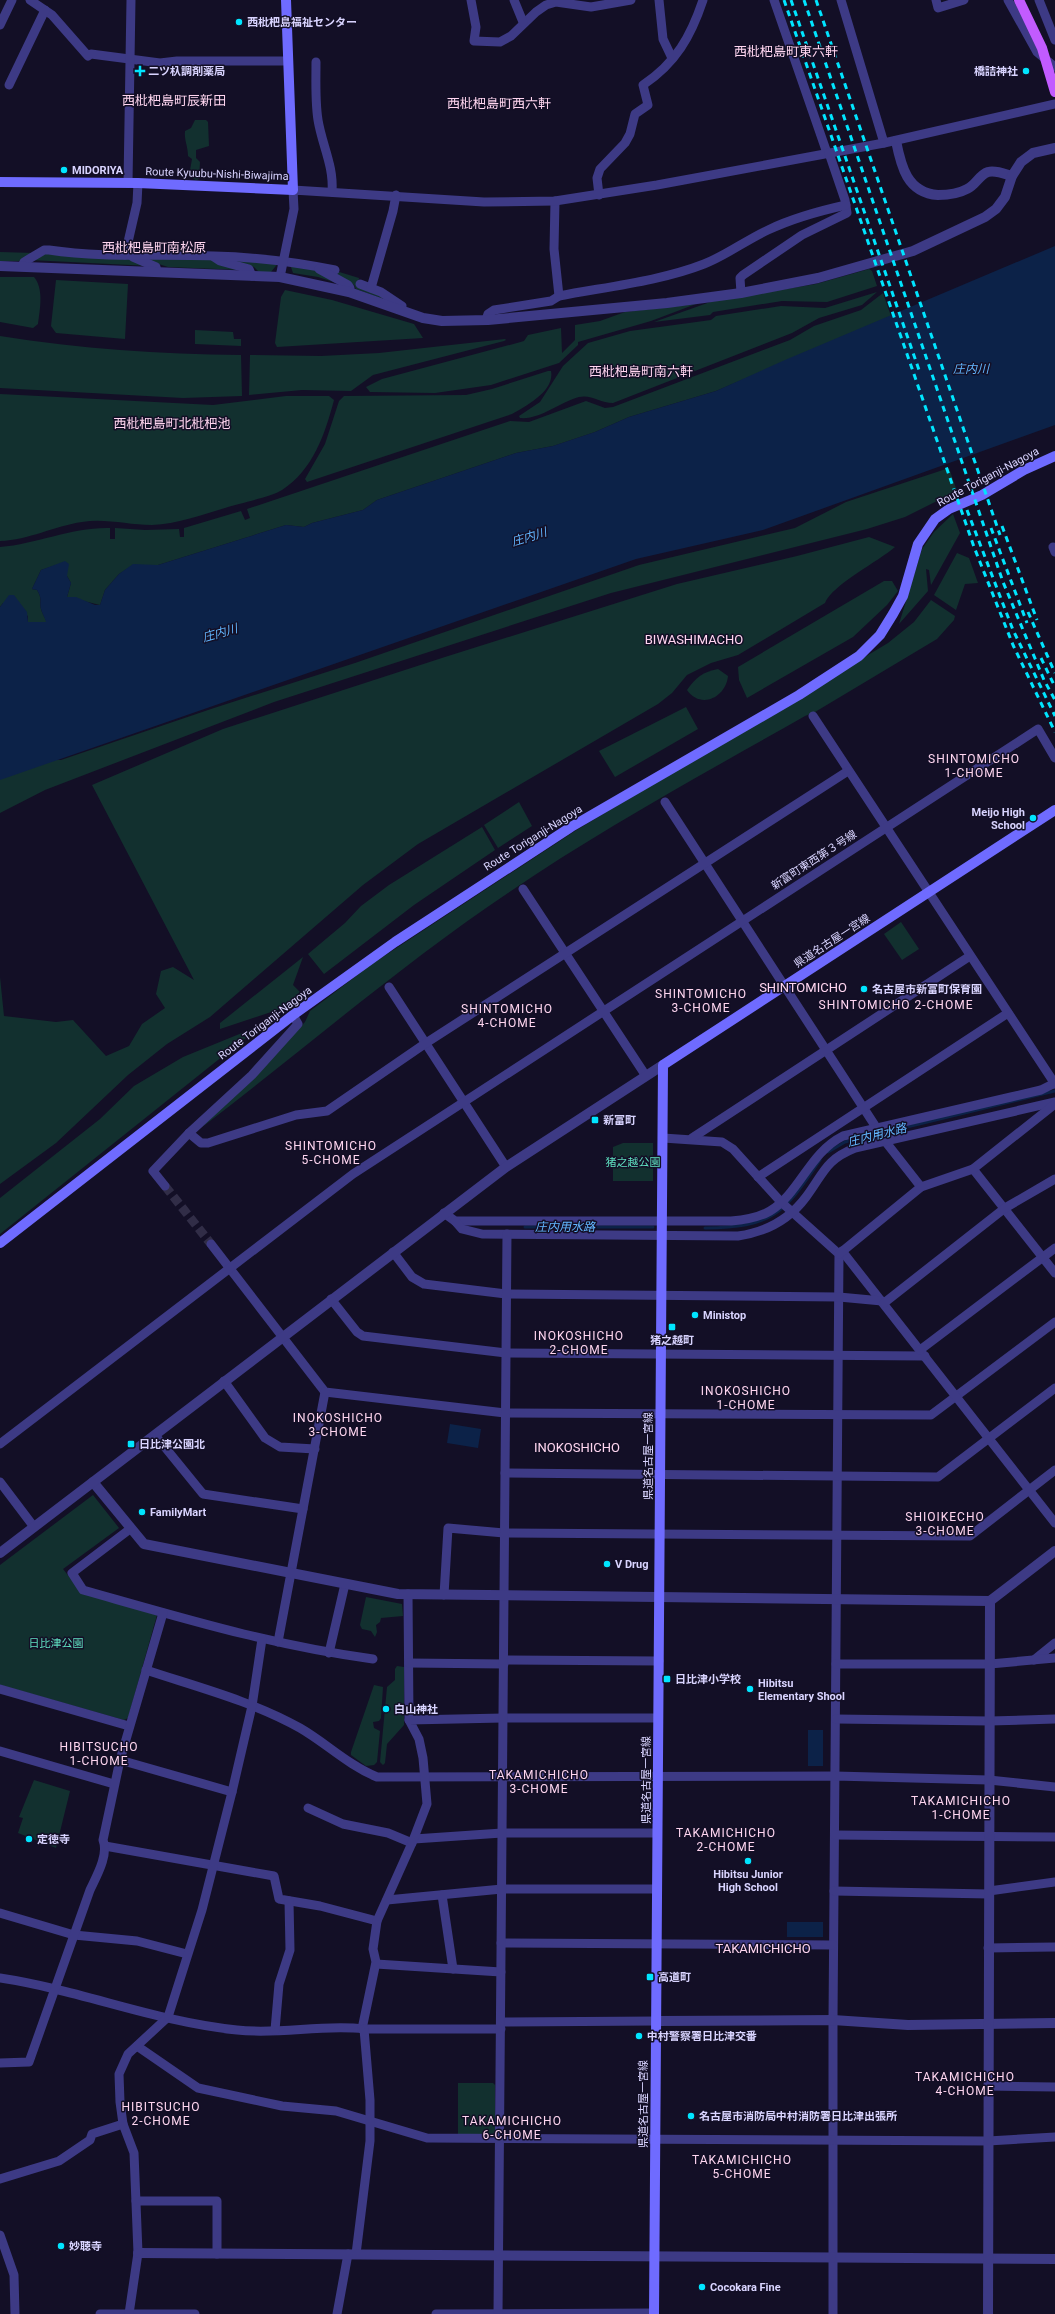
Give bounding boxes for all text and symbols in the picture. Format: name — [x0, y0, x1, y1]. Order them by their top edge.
place label: 西枇杷島福祉センター — [247, 16, 357, 29]
marker: 西枇杷島福祉センター — [234, 17, 244, 27]
district label: 西枇杷島町東六軒 — [734, 44, 838, 59]
place label: 二ツ杁調剤薬局 — [148, 65, 225, 78]
place label: 橋詰神社 — [974, 65, 1018, 78]
marker: 二ツ杁調剤薬局 — [135, 66, 145, 76]
marker: 橋詰神社 — [1021, 66, 1031, 76]
district label: 西枇杷島町辰新田 — [122, 93, 226, 108]
district label: 西枇杷島町西六軒 — [447, 96, 551, 111]
place label: MIDORIYA — [72, 164, 124, 177]
marker: MIDORIYA — [59, 165, 69, 175]
street label: Route Kyuubu-Nishi-Biwajima — [145, 165, 289, 183]
district label: 西枇杷島町南松原 — [102, 240, 206, 255]
water label: 庄内川 — [953, 362, 991, 376]
district label: 西枇杷島町南六軒 — [589, 364, 693, 379]
district label: 西枇杷島町北枇杷池 — [113, 416, 231, 431]
street label: Route Toriganji-Nagoya — [935, 445, 1041, 509]
water label: 庄内川 — [510, 524, 550, 549]
water label: 庄内川 — [201, 621, 241, 645]
district label: BIWASHIMACHO — [645, 632, 743, 647]
district label: SHINTOMICHO 1-CHOME — [928, 752, 1020, 780]
street label: Route Toriganji-Nagoya — [481, 802, 585, 874]
place label: Meijo High School — [972, 806, 1025, 832]
marker: Meijo High School — [1028, 813, 1038, 823]
street label: 新富町東西第３号線 — [769, 828, 859, 892]
street label: 県道名古屋一宮線 — [792, 912, 872, 970]
district label: SHINTOMICHO — [759, 980, 847, 995]
place label: 名古屋市新富町保育園 — [872, 983, 982, 996]
street label: Route Toriganji-Nagoya — [216, 984, 314, 1062]
marker: 名古屋市新富町保育園 — [859, 984, 869, 994]
district label: SHINTOMICHO 3-CHOME — [655, 987, 747, 1015]
district label: SHINTOMICHO 2-CHOME — [819, 998, 973, 1012]
district label: SHINTOMICHO 4-CHOME — [461, 1002, 553, 1030]
place label: 新富町 — [603, 1114, 636, 1127]
marker: 新富町 — [590, 1115, 600, 1125]
water label: 庄内用水路 — [846, 1121, 909, 1149]
district label: SHINTOMICHO 5-CHOME — [285, 1139, 377, 1167]
park label: 猪之越公園 — [606, 1156, 661, 1169]
water label: 庄内用水路 — [535, 1220, 596, 1234]
place label: Ministop — [703, 1309, 746, 1322]
marker: Ministop — [690, 1310, 700, 1320]
marker: 猪之越町 — [667, 1322, 677, 1332]
district label: INOKOSHICHO 2-CHOME — [534, 1329, 624, 1357]
place label: 猪之越町 — [650, 1334, 694, 1347]
district label: INOKOSHICHO 1-CHOME — [701, 1384, 791, 1412]
district label: INOKOSHICHO 3-CHOME — [293, 1411, 383, 1439]
street label: 県道名古屋一宮線 — [642, 1412, 655, 1500]
place label: 日比津公園北 — [139, 1438, 205, 1451]
marker: 日比津公園北 — [126, 1439, 136, 1449]
district label: INOKOSHICHO — [534, 1440, 620, 1455]
place label: FamilyMart — [150, 1506, 206, 1519]
marker: FamilyMart — [137, 1507, 147, 1517]
district label: SHIOIKECHO 3-CHOME — [905, 1510, 985, 1538]
place label: V Drug — [615, 1558, 649, 1571]
marker: V Drug — [602, 1559, 612, 1569]
park label: 日比津公園 — [29, 1637, 84, 1650]
place label: 日比津小学校 — [675, 1673, 741, 1686]
marker: 日比津小学校 — [662, 1674, 672, 1684]
place label: Hibitsu Elementary Shool — [758, 1677, 845, 1703]
marker: Hibitsu Elementary Shool — [745, 1684, 755, 1694]
place label: 白山神社 — [394, 1703, 438, 1716]
marker: 白山神社 — [381, 1704, 391, 1714]
street label: 県道名古屋一宮線 — [640, 1736, 653, 1824]
district label: HIBITSUCHO 1-CHOME — [60, 1740, 139, 1768]
district label: TAKAMICHICHO 3-CHOME — [489, 1768, 589, 1796]
district label: TAKAMICHICHO 1-CHOME — [911, 1794, 1011, 1822]
district label: TAKAMICHICHO 2-CHOME — [676, 1826, 776, 1854]
place label: 定徳寺 — [37, 1833, 70, 1846]
marker: 定徳寺 — [24, 1834, 34, 1844]
marker: Hibitsu Junior High School — [743, 1856, 753, 1866]
place label: Hibitsu Junior High School — [713, 1868, 783, 1894]
district label: TAKAMICHICHO — [715, 1941, 811, 1956]
place label: 高道町 — [658, 1971, 691, 1984]
marker: 高道町 — [645, 1972, 655, 1982]
place label: 中村警察署日比津交番 — [647, 2030, 757, 2043]
marker: 中村警察署日比津交番 — [634, 2031, 644, 2041]
street label: 県道名古屋一宮線 — [637, 2060, 650, 2148]
district label: TAKAMICHICHO 4-CHOME — [915, 2070, 1015, 2098]
district label: HIBITSUCHO 2-CHOME — [122, 2100, 201, 2128]
place label: 名古屋市消防局中村消防署日比津出張所 — [699, 2110, 897, 2123]
marker: 名古屋市消防局中村消防署日比津出張所 — [686, 2111, 696, 2121]
district label: TAKAMICHICHO 6-CHOME — [462, 2114, 562, 2142]
district label: TAKAMICHICHO 5-CHOME — [692, 2153, 792, 2181]
place label: 妙聴寺 — [69, 2240, 102, 2253]
marker: 妙聴寺 — [56, 2241, 66, 2251]
place label: Cocokara Fine — [710, 2281, 781, 2294]
marker: Cocokara Fine — [697, 2282, 707, 2292]

